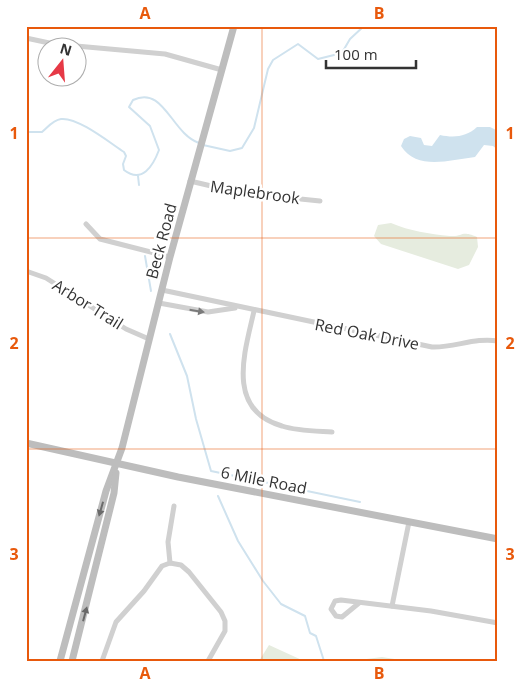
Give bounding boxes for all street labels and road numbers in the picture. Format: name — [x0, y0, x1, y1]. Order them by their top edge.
street label: Maplebrook — [209, 175, 302, 209]
street label: Beck Road — [140, 201, 182, 281]
street label: Arbor Trail — [49, 274, 127, 334]
street label: Red Oak Drive — [313, 313, 421, 355]
street label: 6 Mile Road — [219, 461, 309, 499]

